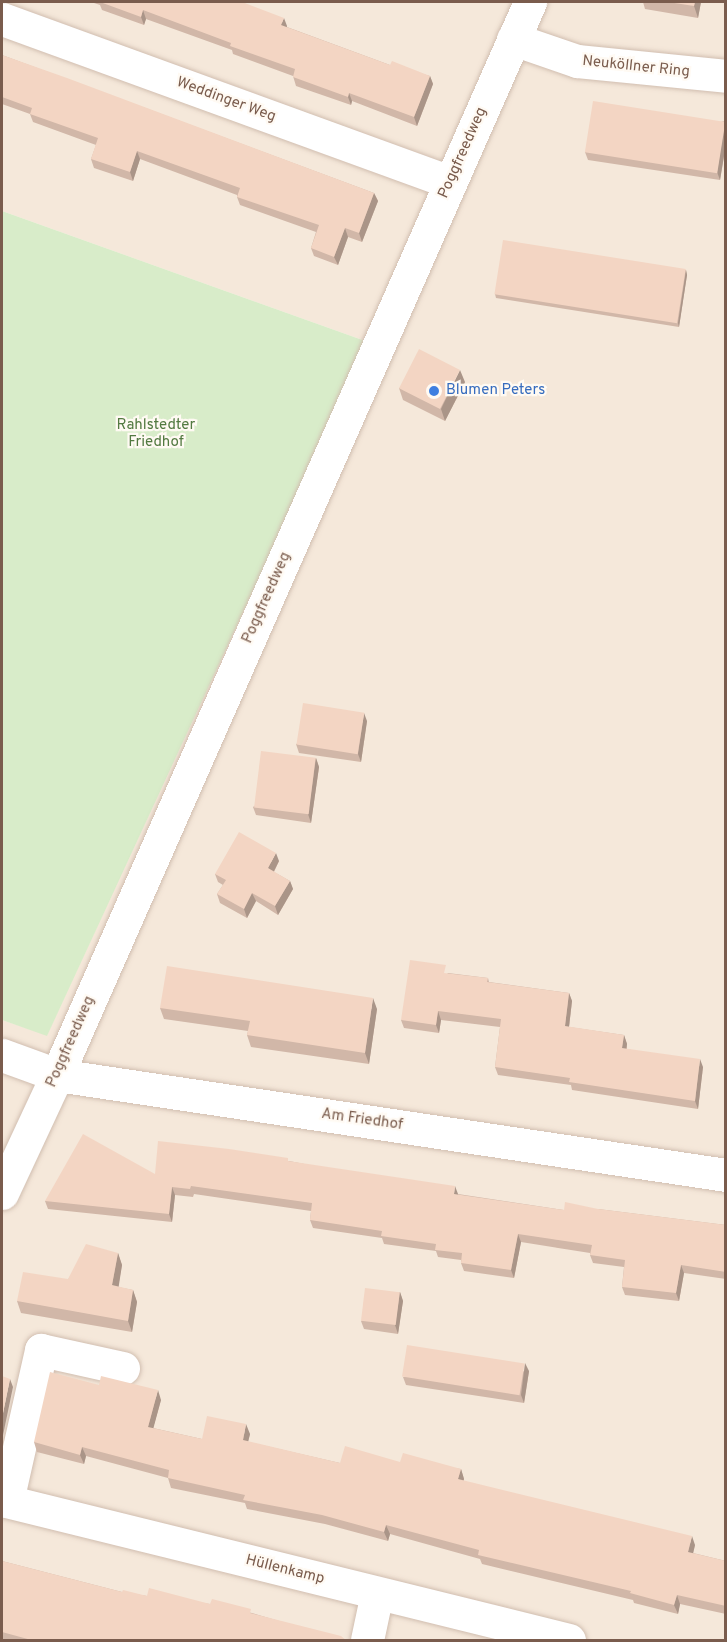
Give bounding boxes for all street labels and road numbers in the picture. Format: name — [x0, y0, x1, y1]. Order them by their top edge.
street label: Neuköllner Ring — [581, 52, 691, 82]
street label: Weddinger Weg — [174, 74, 278, 126]
street label: Poggfreedweg — [435, 105, 491, 201]
street label: Poggfreedweg — [239, 550, 295, 646]
street label: Poggfreedweg — [43, 994, 99, 1090]
street label: Am Friedhof — [320, 1105, 404, 1135]
street label: Hüllenkamp — [244, 1552, 326, 1588]

